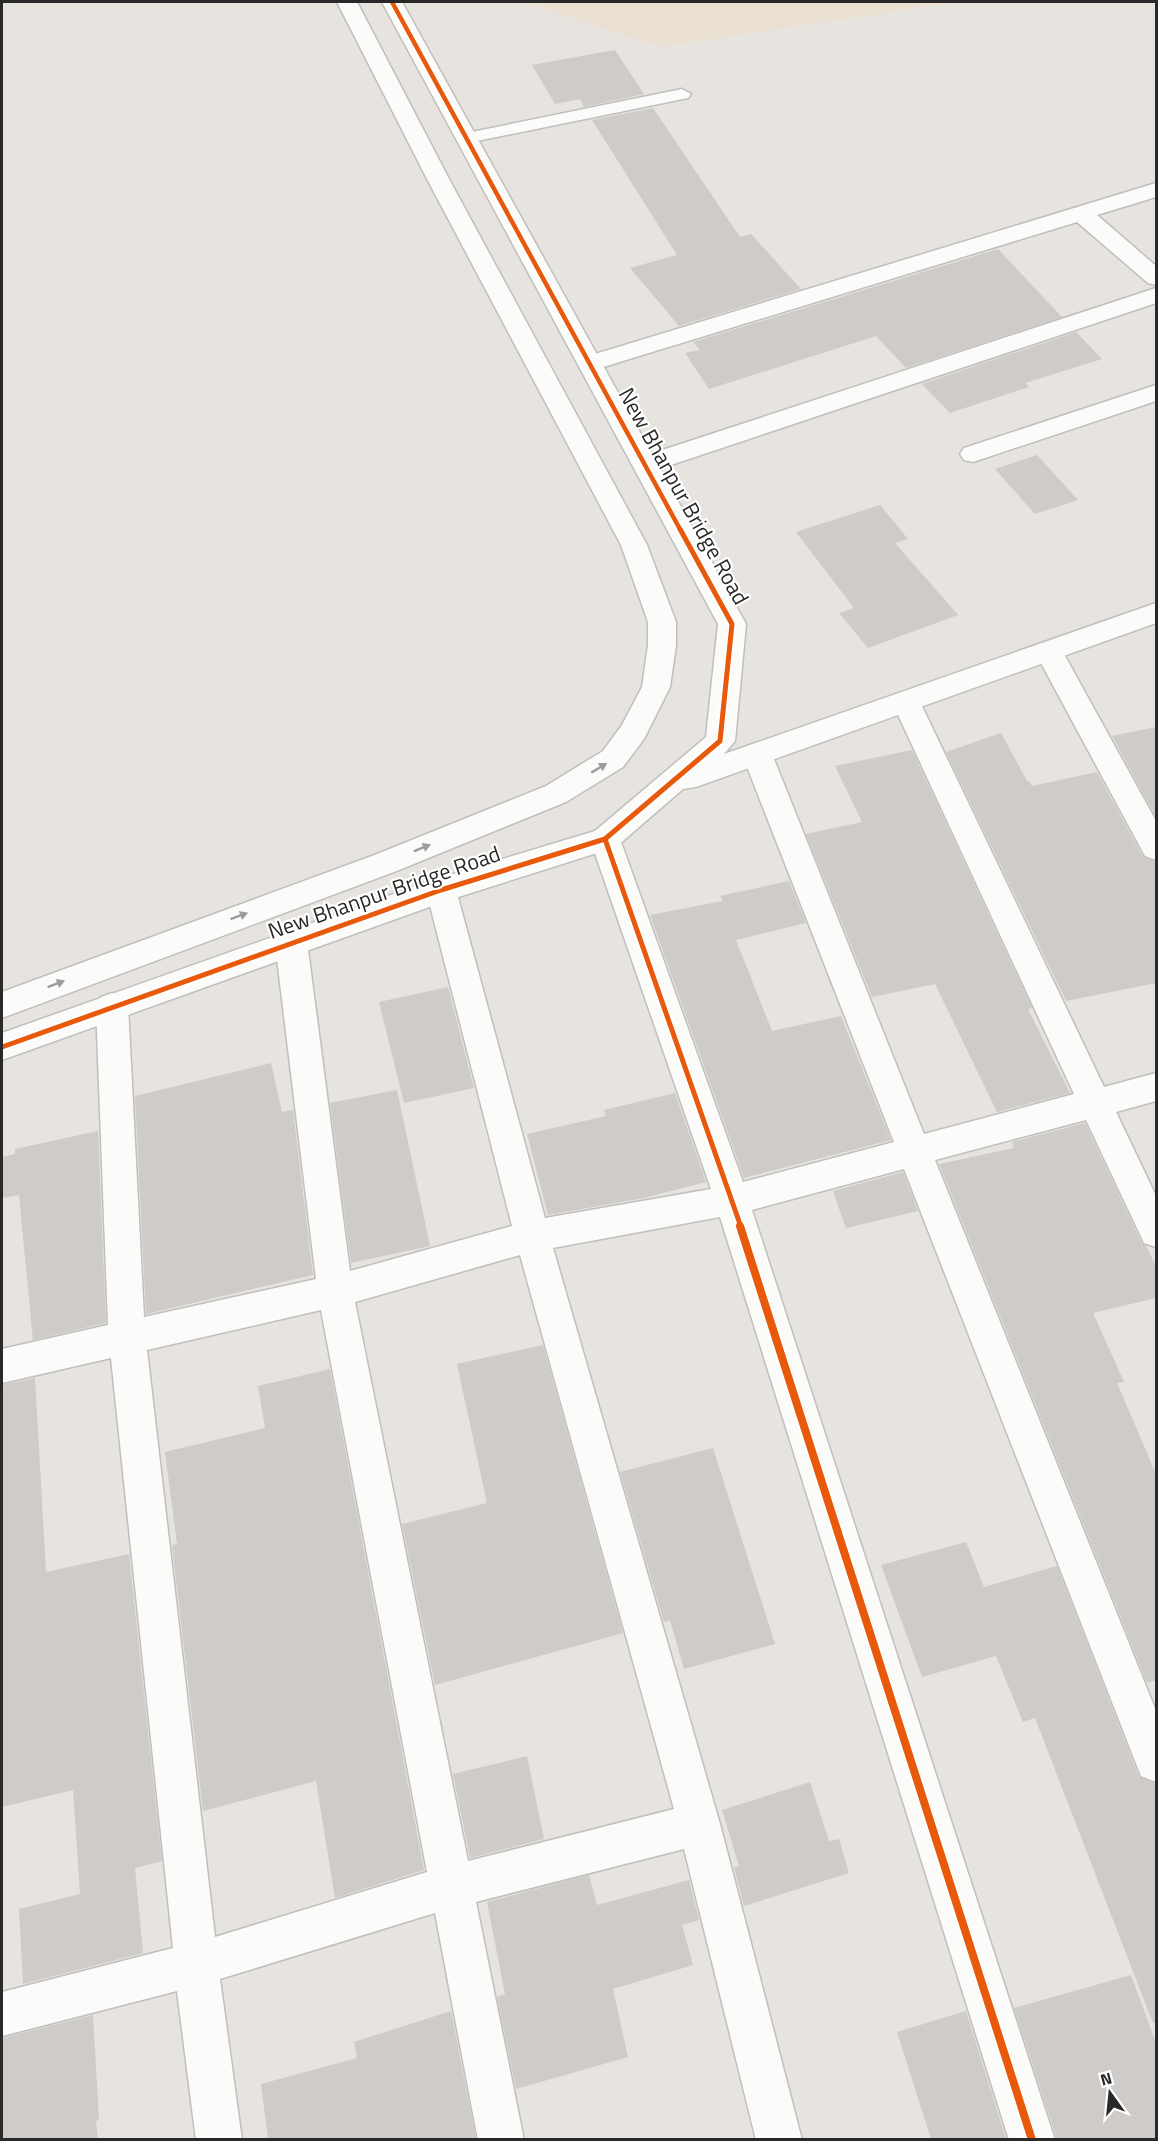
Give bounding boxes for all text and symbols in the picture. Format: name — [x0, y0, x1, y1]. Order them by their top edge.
street label: New Bhanpur Bridge Road — [610, 381, 758, 611]
one-way arrow — [591, 762, 607, 773]
street label: New Bhanpur Bridge Road — [263, 836, 505, 948]
one-way arrow — [413, 843, 431, 852]
one-way arrow — [230, 911, 248, 921]
one-way arrow — [47, 978, 65, 988]
north arrow — [1080, 2063, 1140, 2123]
text: N — [1098, 2065, 1115, 2092]

